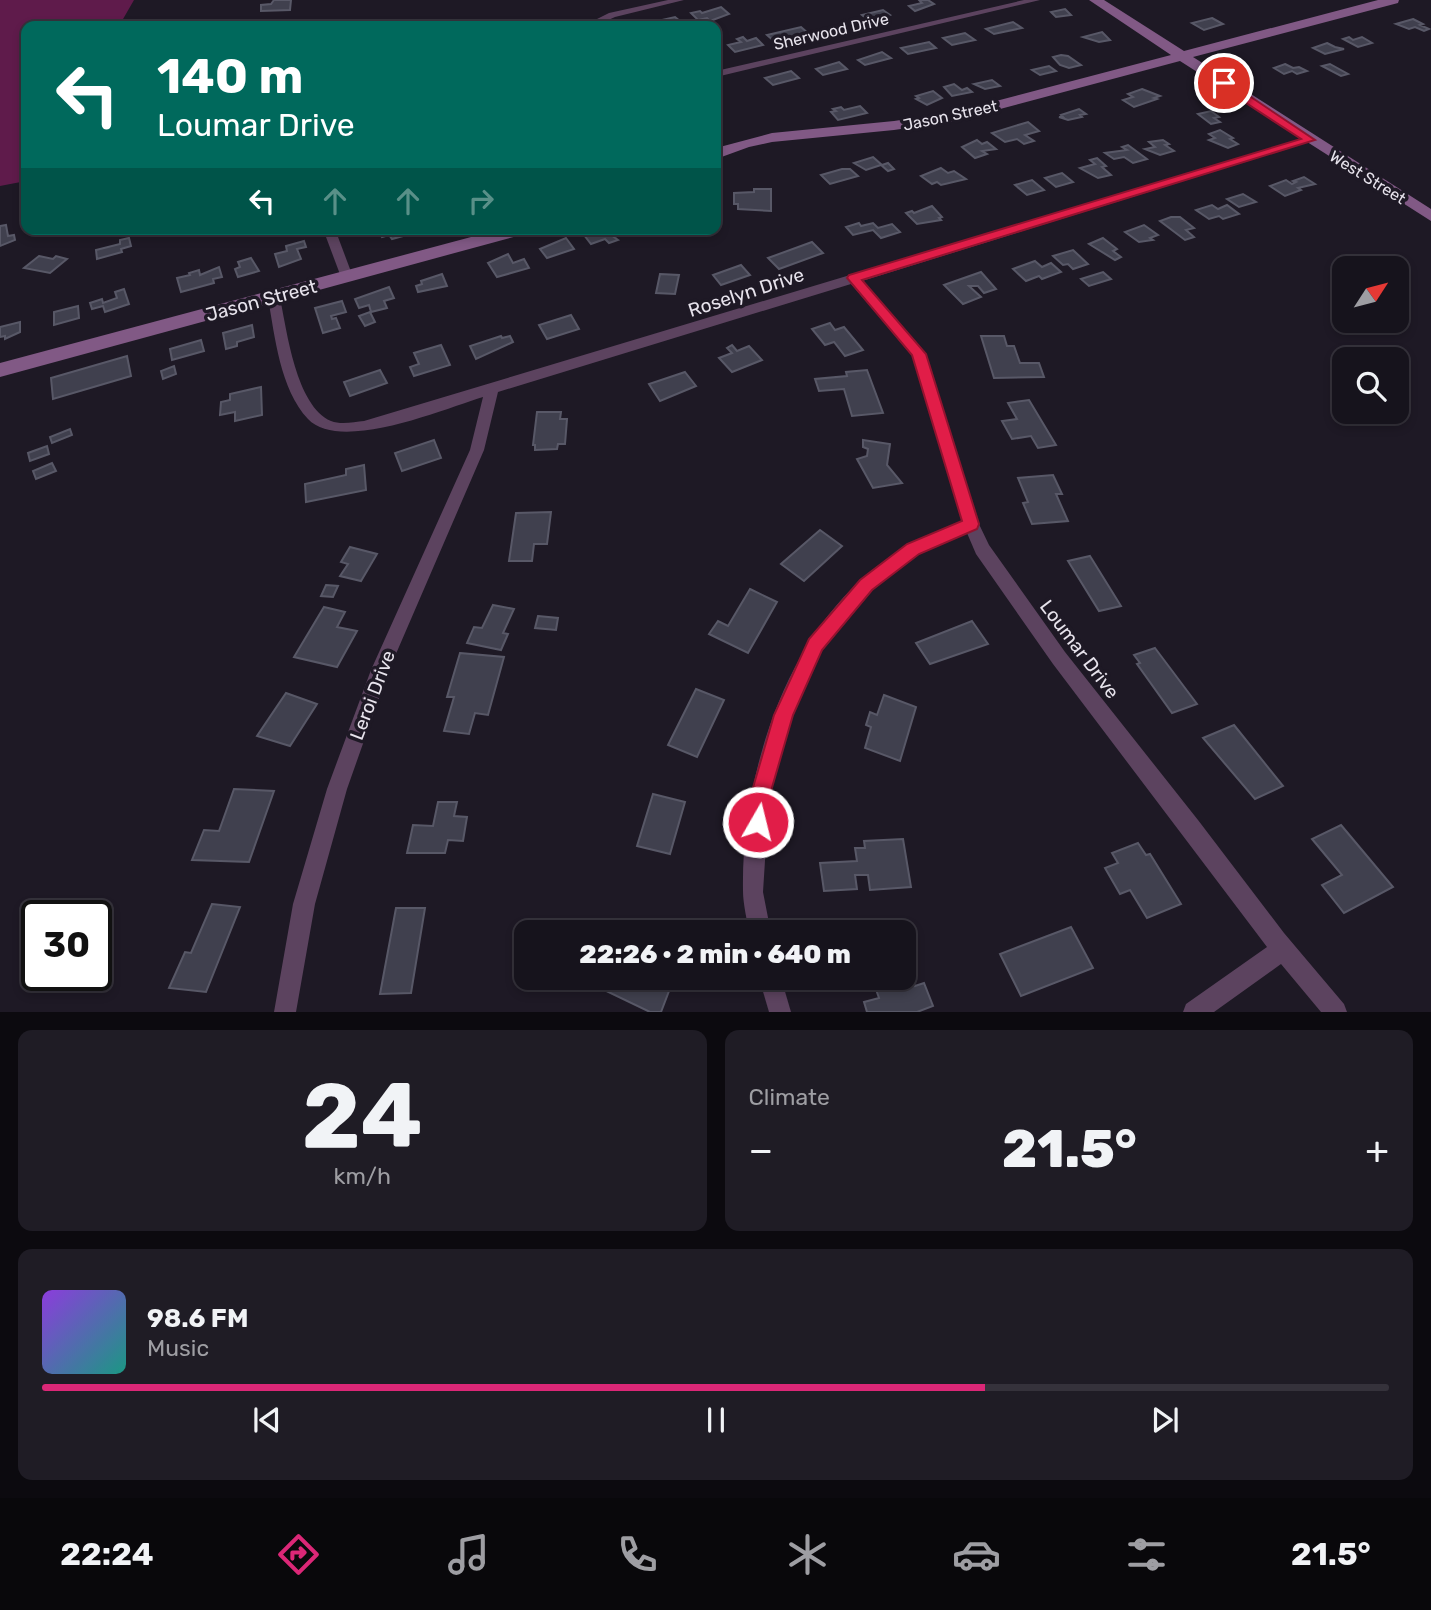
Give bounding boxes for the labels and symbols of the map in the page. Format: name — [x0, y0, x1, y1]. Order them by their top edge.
street label: Sherwood Drive — [772, 9, 891, 54]
pin — [1194, 53, 1254, 113]
street label: Jason Street — [901, 96, 999, 135]
street label: West Street — [1326, 147, 1409, 208]
north arrow — [1332, 256, 1409, 332]
street label: Roselyn Drive — [685, 263, 807, 322]
street label: Jason Street — [203, 274, 320, 326]
street label: Loumar Drive — [1035, 596, 1124, 703]
street label: Leroi Drive — [345, 647, 400, 743]
position arrow — [721, 785, 795, 859]
speed limit sign: 30 — [21, 900, 112, 991]

